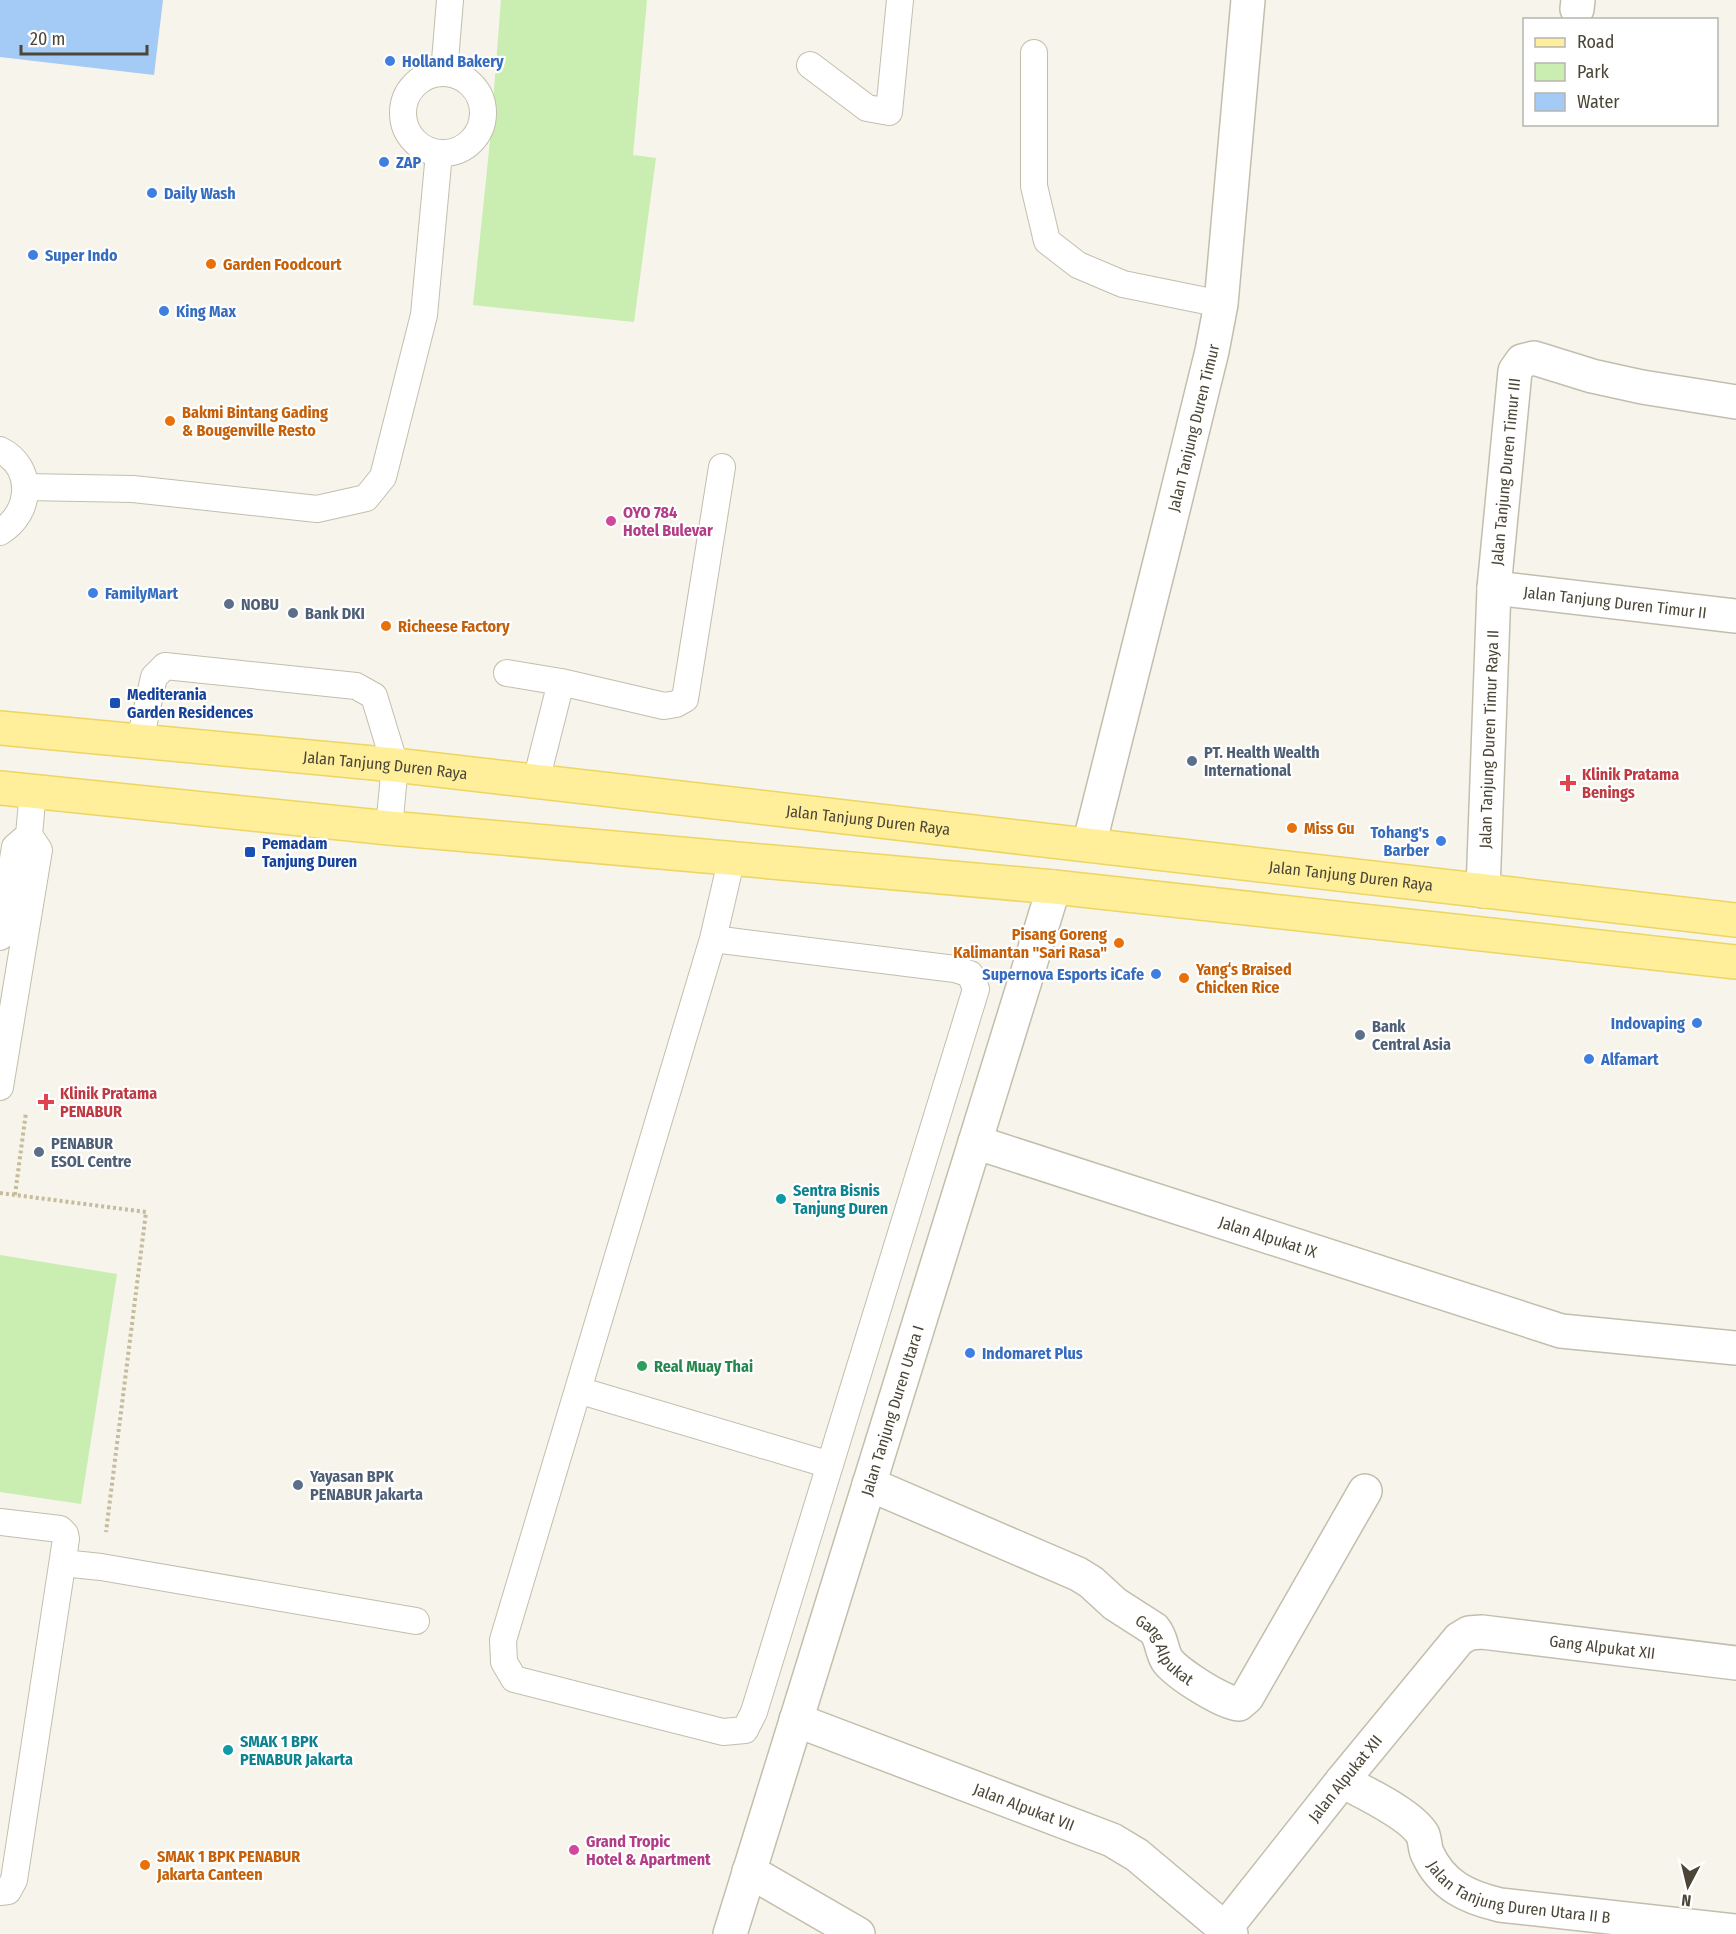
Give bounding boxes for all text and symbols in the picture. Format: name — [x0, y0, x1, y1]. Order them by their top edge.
scale bar — [21, 18, 147, 56]
legend — [1523, 18, 1718, 126]
text: 20 m — [30, 28, 65, 50]
text: Road — [1577, 31, 1614, 53]
place label: Holland Bakery — [402, 52, 504, 71]
marker: Holland Bakery — [383, 54, 397, 68]
text: Park — [1577, 61, 1610, 83]
text: Water — [1577, 91, 1620, 113]
place label: ZAP — [396, 153, 422, 172]
marker: ZAP — [377, 155, 391, 169]
place label: Daily Wash — [164, 184, 236, 203]
marker: Daily Wash — [145, 186, 159, 200]
place label: Super Indo — [45, 246, 118, 265]
marker: Super Indo — [26, 248, 40, 262]
place label: Garden Foodcourt — [223, 255, 342, 274]
marker: Garden Foodcourt — [204, 257, 218, 271]
place label: King Max — [176, 302, 237, 321]
marker: King Max — [157, 304, 171, 318]
street label: Jalan Tanjung Duren Timur — [1164, 342, 1223, 514]
street label: Jalan Tanjung Duren Timur III — [1487, 377, 1524, 566]
place label: Bakmi Bintang Gading & Bougenville Resto — [182, 403, 328, 440]
marker: Bakmi Bintang Gading & Bougenville Resto — [163, 414, 177, 428]
place label: OYO 784 Hotel Bulevar — [623, 503, 713, 540]
marker: OYO 784 Hotel Bulevar — [604, 514, 618, 528]
street label: Jalan Tanjung Duren Timur II — [1523, 582, 1708, 623]
place label: FamilyMart — [105, 584, 179, 603]
marker: FamilyMart — [86, 586, 100, 600]
place label: NOBU — [241, 595, 279, 614]
marker: NOBU — [222, 597, 236, 611]
place label: Bank DKI — [305, 604, 365, 623]
marker: Bank DKI — [286, 606, 300, 620]
place label: Richeese Factory — [398, 617, 510, 636]
marker: Richeese Factory — [379, 619, 393, 633]
street label: Jalan Tanjung Duren Timur Raya II — [1476, 629, 1502, 849]
place label: Mediterania Garden Residences — [127, 685, 253, 722]
marker: Mediterania Garden Residences — [108, 696, 122, 710]
place label: PT. Health Wealth International — [1204, 743, 1320, 780]
street label: Jalan Tanjung Duren Raya — [302, 747, 469, 783]
marker: PT. Health Wealth International — [1185, 754, 1199, 768]
place label: Klinik Pratama Benings — [1582, 765, 1679, 802]
marker: Klinik Pratama Benings — [1559, 774, 1577, 792]
street label: Jalan Tanjung Duren Raya — [785, 801, 951, 839]
place label: Miss Gu — [1304, 819, 1355, 838]
marker: Miss Gu — [1285, 821, 1299, 835]
place label: Tohang's Barber — [1370, 823, 1429, 860]
place label: Pemadam Tanjung Duren — [262, 834, 357, 871]
marker: Tohang's Barber — [1434, 834, 1448, 848]
marker: Pemadam Tanjung Duren — [243, 845, 257, 859]
street label: Jalan Tanjung Duren Raya — [1268, 857, 1434, 895]
place label: Pisang Goreng Kalimantan "Sari Rasa" — [953, 925, 1107, 962]
marker: Pisang Goreng Kalimantan "Sari Rasa" — [1112, 936, 1126, 950]
place label: Yang‘s Braised Chicken Rice — [1195, 960, 1292, 997]
place label: Supernova Esports iCafe — [982, 965, 1144, 984]
marker: Supernova Esports iCafe — [1149, 967, 1163, 981]
marker: Yang‘s Braised Chicken Rice — [1177, 971, 1191, 985]
place label: Indovaping — [1611, 1014, 1685, 1033]
marker: Indovaping — [1690, 1016, 1704, 1030]
place label: Bank Central Asia — [1372, 1017, 1451, 1054]
marker: Bank Central Asia — [1353, 1028, 1367, 1042]
place label: Alfamart — [1600, 1050, 1659, 1069]
marker: Alfamart — [1582, 1052, 1596, 1066]
place label: Klinik Pratama PENABUR — [60, 1084, 157, 1121]
marker: Klinik Pratama PENABUR — [37, 1093, 55, 1111]
place label: PENABUR ESOL Centre — [51, 1134, 131, 1171]
marker: PENABUR ESOL Centre — [32, 1145, 46, 1159]
place label: Sentra Bisnis Tanjung Duren — [793, 1181, 888, 1218]
marker: Sentra Bisnis Tanjung Duren — [774, 1192, 788, 1206]
street label: Jalan Alpukat IX — [1217, 1212, 1320, 1262]
street label: Jalan Tanjung Duren Utara I — [857, 1323, 928, 1498]
place label: Indomaret Plus — [982, 1344, 1083, 1363]
marker: Indomaret Plus — [963, 1346, 977, 1360]
place label: Real Muay Thai — [654, 1357, 753, 1376]
marker: Real Muay Thai — [635, 1359, 649, 1373]
place label: Yayasan BPK PENABUR Jakarta — [309, 1467, 423, 1504]
marker: Yayasan BPK PENABUR Jakarta — [291, 1478, 305, 1492]
street label: Gang Alpukat — [1132, 1611, 1198, 1690]
street label: Gang Alpukat XII — [1548, 1631, 1656, 1663]
street label: Jalan Alpukat XII — [1304, 1731, 1386, 1826]
place label: SMAK 1 BPK PENABUR Jakarta — [240, 1732, 353, 1769]
marker: SMAK 1 BPK PENABUR Jakarta — [221, 1743, 235, 1757]
street label: Jalan Alpukat VII — [971, 1779, 1077, 1835]
place label: Grand Tropic Hotel & Apartment — [586, 1832, 711, 1869]
marker: Grand Tropic Hotel & Apartment — [567, 1843, 581, 1857]
place label: SMAK 1 BPK PENABUR Jakarta Canteen — [156, 1847, 301, 1884]
north arrow — [1658, 1856, 1718, 1916]
street label: Jalan Tanjung Duren Utara II B — [1423, 1857, 1612, 1927]
marker: SMAK 1 BPK PENABUR Jakarta Canteen — [138, 1858, 152, 1872]
text: N — [1680, 1890, 1692, 1910]

